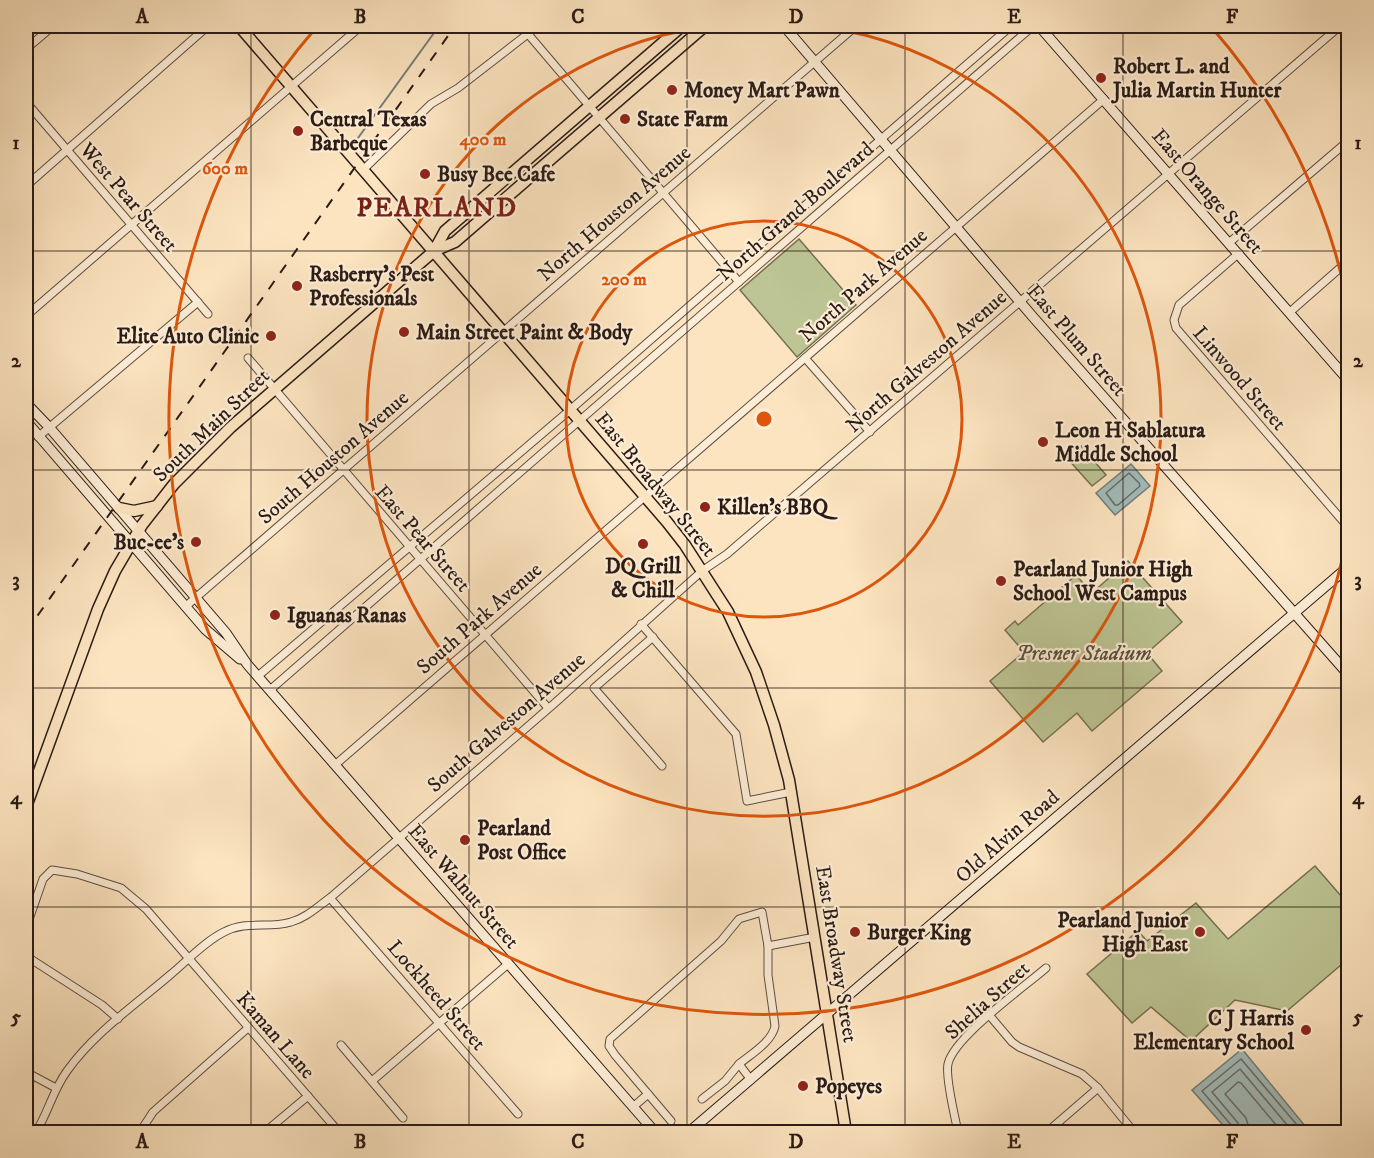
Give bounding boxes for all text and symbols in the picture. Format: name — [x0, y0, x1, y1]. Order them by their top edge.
text: A — [135, 5, 150, 30]
text: B — [354, 5, 366, 30]
text: C — [571, 5, 585, 30]
text: D — [789, 5, 804, 30]
text: E — [1007, 5, 1021, 30]
text: F — [1226, 5, 1239, 30]
place label: Robert L. and Julia Martin Hunter — [1111, 54, 1283, 104]
marker: Robert L. and Julia Martin Hunter — [1094, 71, 1108, 85]
place label: Money Mart Pawn — [684, 78, 841, 104]
marker: Money Mart Pawn — [665, 83, 679, 97]
place label: Central Texas Barbeque — [310, 107, 427, 157]
place label: State Farm — [637, 107, 729, 133]
marker: State Farm — [618, 112, 632, 126]
marker: Central Texas Barbeque — [291, 124, 305, 138]
street label: East Orange Street — [1146, 124, 1269, 260]
text: 400 m — [458, 129, 507, 151]
text: 1 — [12, 131, 20, 156]
text: 1 — [1354, 131, 1362, 156]
street label: North Grand Boulevard — [712, 136, 880, 287]
street label: West Pear Street — [73, 137, 183, 258]
street label: North Houston Avenue — [533, 140, 697, 287]
text: 600 m — [202, 158, 249, 180]
place label: Busy Bee Cafe — [437, 162, 556, 188]
marker: Busy Bee Cafe — [418, 167, 432, 181]
district label: PEARLAND — [356, 191, 518, 225]
street label: North Park Avenue — [794, 223, 933, 348]
place label: Rasberry's Pest Professionals — [309, 262, 435, 312]
text: 200 m — [601, 269, 647, 291]
marker: Rasberry's Pest Professionals — [290, 279, 304, 293]
street label: East Plum Street — [1020, 279, 1132, 402]
street label: North Galveston Avenue — [841, 285, 1013, 439]
place label: Main Street Paint & Body — [416, 320, 633, 346]
street label: Linwood Street — [1187, 321, 1292, 436]
place label: Elite Auto Clinic — [117, 324, 259, 350]
marker: Main Street Paint & Body — [397, 325, 411, 339]
marker: Elite Auto Clinic — [264, 329, 278, 343]
text: 2 — [11, 349, 22, 374]
text: 2 — [1353, 349, 1364, 374]
street label: South Main Street — [148, 363, 276, 488]
street label: South Houston Avenue — [253, 385, 415, 530]
street label: East Broadway Street — [589, 407, 722, 563]
centre of rings — [754, 409, 774, 429]
place label: Leon H Sablatura Middle School — [1055, 418, 1206, 468]
marker: Leon H Sablatura Middle School — [1036, 435, 1050, 449]
street label: East Pear Street — [369, 480, 476, 598]
place label: Killen's BBQ — [717, 495, 838, 521]
marker: Killen's BBQ — [698, 500, 712, 514]
place label: Buc-ee's — [114, 530, 184, 556]
marker: Buc-ee's — [189, 535, 203, 549]
marker: DQ Grill & Chill — [636, 537, 650, 551]
place label: DQ Grill & Chill — [605, 554, 682, 604]
street label: South Park Avenue — [412, 557, 548, 680]
place label: Pearland Junior High School West Campus — [1013, 557, 1194, 607]
text: 3 — [12, 568, 20, 593]
text: 3 — [1354, 568, 1362, 593]
marker: Pearland Junior High School West Campus — [994, 574, 1008, 588]
place label: Iguanas Ranas — [287, 603, 406, 629]
marker: Iguanas Ranas — [268, 608, 282, 622]
park label: Presner Stadium — [1016, 641, 1152, 667]
street label: South Galveston Avenue — [422, 647, 591, 799]
street label: Old Alvin Road — [950, 784, 1065, 889]
text: 4 — [10, 786, 23, 811]
text: 4 — [1352, 786, 1365, 811]
place label: Pearland Post Office — [477, 816, 567, 866]
street label: East Walnut Street — [402, 819, 525, 955]
marker: Pearland Post Office — [458, 833, 472, 847]
street label: East Broadway Street — [809, 864, 863, 1045]
place label: Pearland Junior High East — [1057, 908, 1189, 958]
place label: Burger King — [867, 920, 972, 946]
marker: Burger King — [848, 925, 862, 939]
marker: Pearland Junior High East — [1193, 925, 1207, 939]
street label: Lockheed Street — [381, 935, 491, 1056]
street label: Shelia Street — [940, 956, 1036, 1046]
street label: Kaman Lane — [230, 987, 321, 1085]
text: 5 — [10, 1005, 21, 1030]
text: 5 — [1352, 1005, 1363, 1030]
place label: C J Harris Elementary School — [1133, 1006, 1295, 1056]
marker: C J Harris Elementary School — [1299, 1023, 1313, 1037]
place label: Popeyes — [815, 1074, 882, 1100]
marker: Popeyes — [796, 1079, 810, 1093]
text: A — [135, 1130, 150, 1155]
text: B — [354, 1130, 366, 1155]
text: C — [571, 1130, 585, 1155]
text: D — [789, 1130, 804, 1155]
text: E — [1007, 1130, 1021, 1155]
text: F — [1226, 1130, 1239, 1155]

